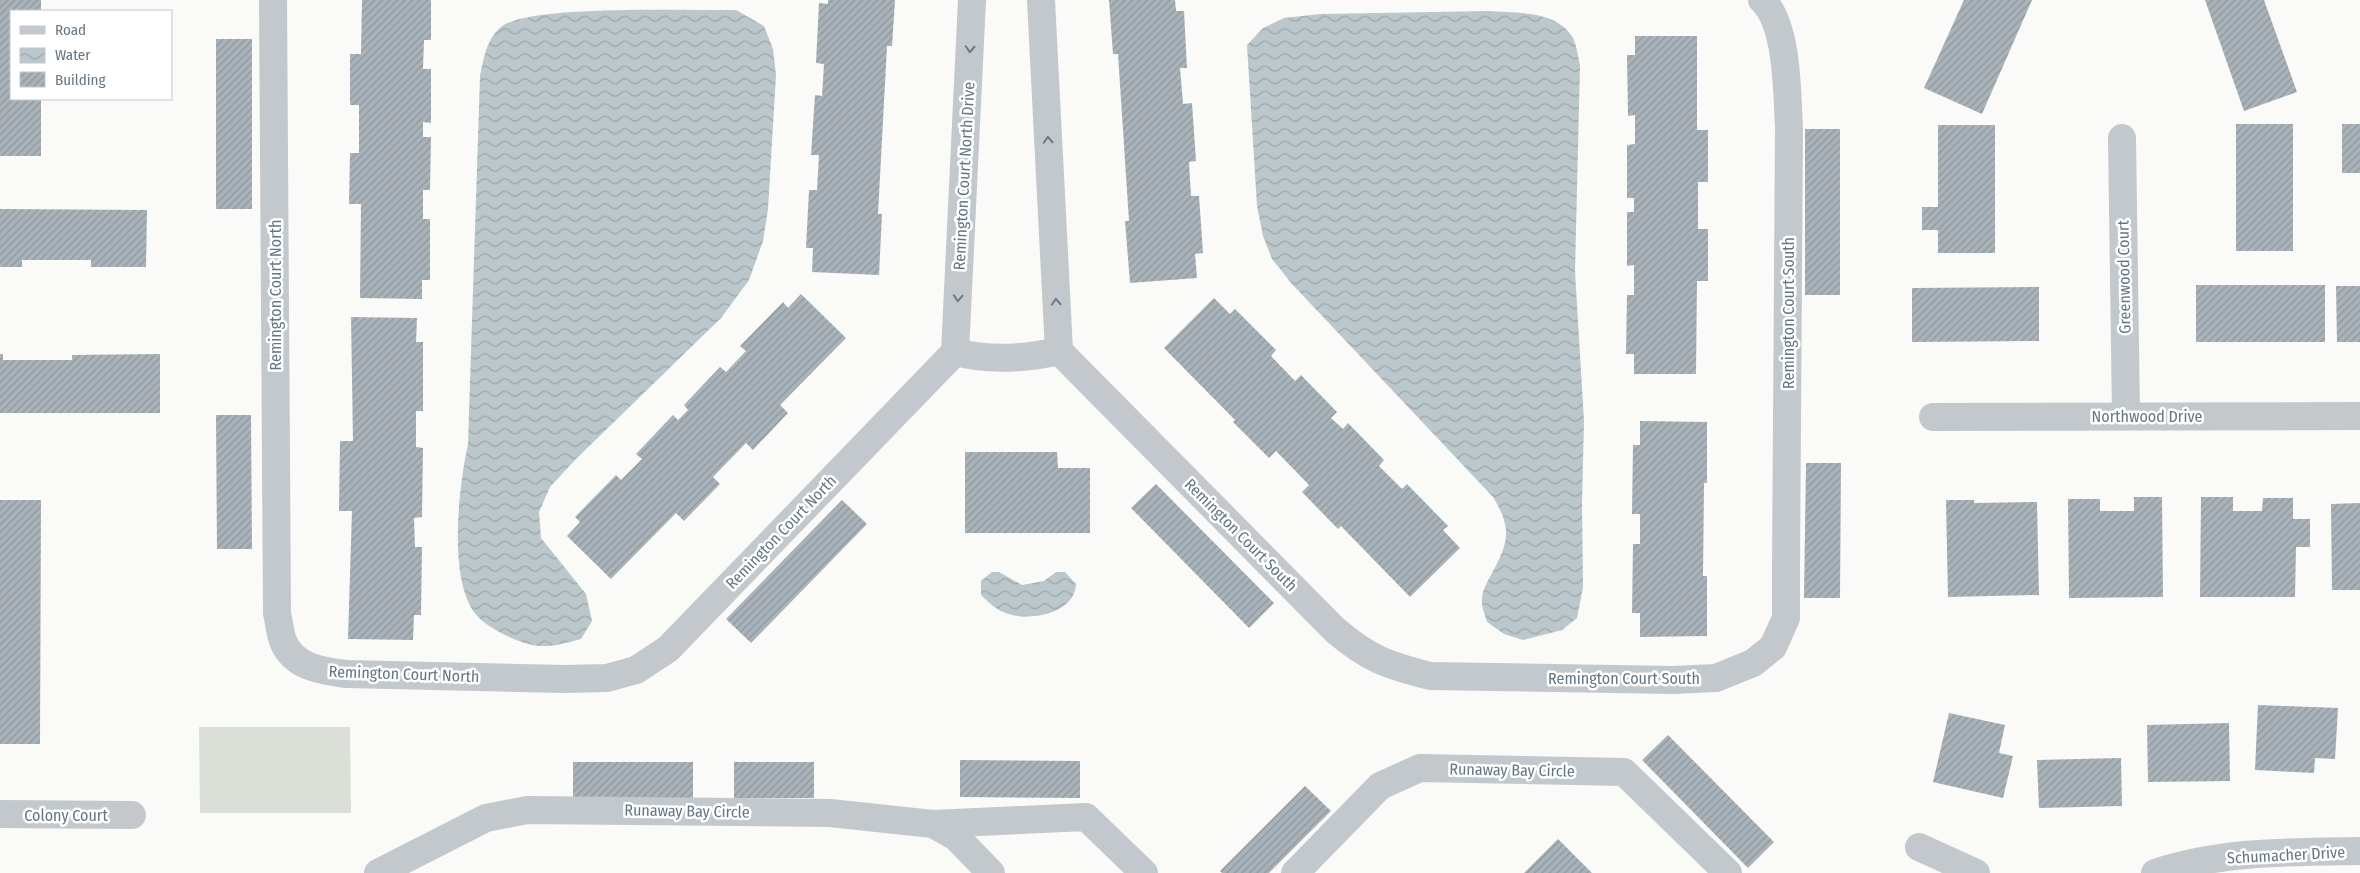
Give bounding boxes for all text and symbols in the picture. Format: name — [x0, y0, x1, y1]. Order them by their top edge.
legend — [10, 10, 172, 100]
text: Road — [55, 21, 86, 39]
one-way arrow — [964, 45, 975, 53]
text: Water — [55, 46, 91, 64]
text: Building — [55, 71, 106, 89]
street label: Remington Court North Drive — [950, 81, 978, 271]
one-way arrow — [1043, 135, 1054, 143]
street label: Greenwood Court — [2113, 219, 2134, 334]
street label: Remington Court North — [266, 220, 285, 370]
street label: Remington Court South — [1779, 237, 1798, 389]
one-way arrow — [952, 295, 963, 303]
one-way arrow — [1051, 298, 1062, 306]
street label: Northwood Drive — [2092, 407, 2203, 426]
street label: Remington Court North — [722, 471, 840, 593]
street label: Remington Court South — [1181, 475, 1301, 595]
street label: Remington Court North — [328, 662, 480, 686]
street label: Remington Court South — [1548, 669, 1700, 688]
street label: Runaway Bay Circle — [1449, 759, 1575, 781]
street label: Runaway Bay Circle — [624, 800, 750, 822]
street label: Colony Court — [24, 806, 108, 825]
street label: Schumacher Drive — [2227, 842, 2346, 868]

